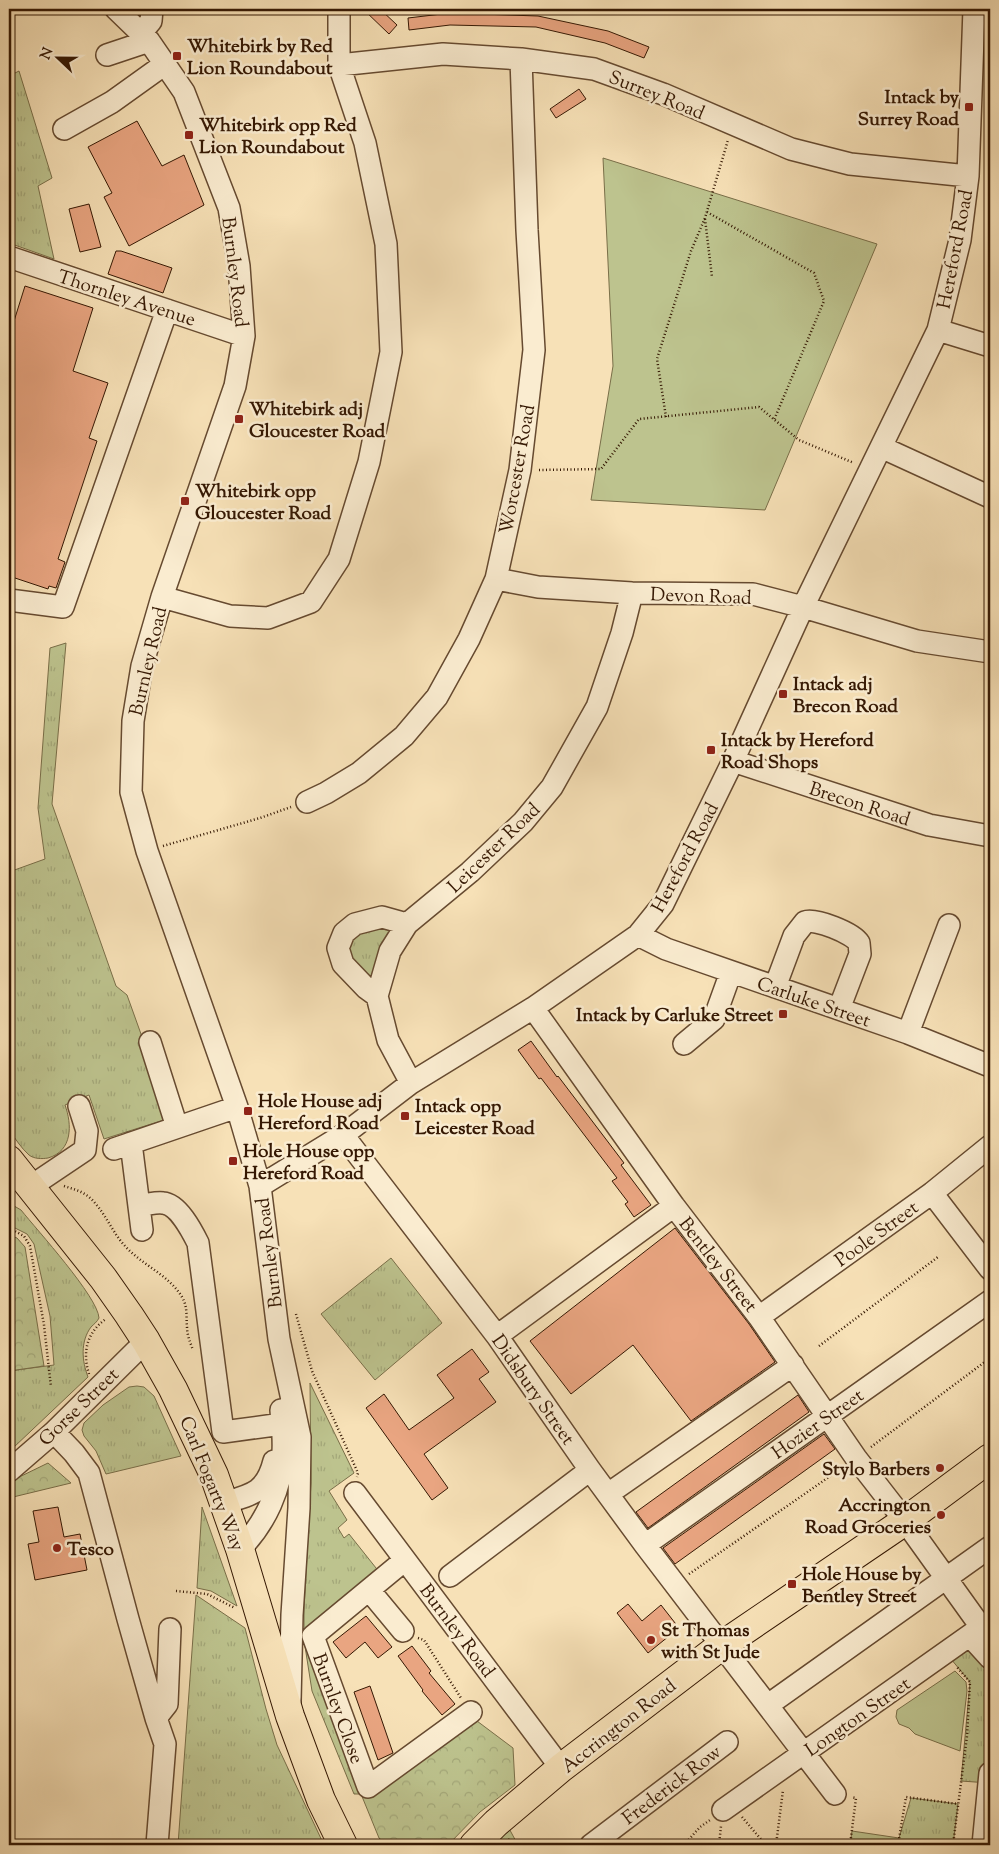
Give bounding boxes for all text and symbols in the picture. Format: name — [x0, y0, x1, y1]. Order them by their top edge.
north arrow — [32, 32, 82, 82]
place label: Whitebirk by Red Lion Roundabout — [187, 34, 333, 83]
text: N — [36, 45, 59, 63]
marker: Whitebirk by Red Lion Roundabout — [171, 50, 183, 62]
street label: Surrey Road — [604, 65, 708, 128]
place label: Intack by Surrey Road — [858, 85, 960, 134]
marker: Intack by Surrey Road — [963, 101, 975, 113]
place label: Whitebirk opp Red Lion Roundabout — [199, 113, 357, 162]
marker: Whitebirk opp Red Lion Roundabout — [183, 129, 195, 141]
street label: Hereford Road — [932, 187, 981, 311]
street label: Burnley Road — [213, 215, 254, 329]
street label: Thornley Avenue — [54, 264, 199, 334]
place label: Whitebirk adj Gloucester Road — [249, 397, 385, 446]
street label: Worcester Road — [494, 402, 543, 536]
marker: Whitebirk adj Gloucester Road — [233, 413, 245, 425]
place label: Whitebirk opp Gloucester Road — [195, 479, 331, 528]
marker: Whitebirk opp Gloucester Road — [179, 495, 191, 507]
street label: Devon Road — [650, 582, 752, 613]
street label: Burnley Road — [124, 604, 175, 719]
place label: Intack adj Brecon Road — [793, 672, 898, 721]
marker: Intack adj Brecon Road — [777, 688, 789, 700]
place label: Intack by Hereford Road Shops — [721, 728, 874, 777]
marker: Intack by Hereford Road Shops — [705, 744, 717, 756]
street label: Brecon Road — [805, 776, 914, 835]
street label: Leicester Road — [442, 797, 547, 900]
street label: Hereford Road — [646, 798, 727, 918]
street label: Carluke Street — [753, 971, 874, 1036]
place label: Intack by Carluke Street — [576, 1003, 773, 1030]
marker: Intack by Carluke Street — [777, 1008, 789, 1020]
place label: Hole House adj Hereford Road — [258, 1089, 382, 1138]
place label: Intack opp Leicester Road — [415, 1094, 535, 1143]
marker: Hole House adj Hereford Road — [242, 1105, 254, 1117]
marker: Intack opp Leicester Road — [399, 1110, 411, 1122]
place label: Hole House opp Hereford Road — [243, 1139, 375, 1188]
marker: Hole House opp Hereford Road — [227, 1155, 239, 1167]
street label: Poole Street — [830, 1195, 925, 1275]
street label: Burnley Road — [250, 1196, 291, 1310]
street label: Bentley Street — [671, 1212, 763, 1319]
street label: Didsbury Street — [484, 1330, 580, 1452]
street label: Gorse Street — [33, 1362, 126, 1453]
street label: Hozier Street — [767, 1383, 870, 1467]
street label: Carl Fogarty Way — [171, 1412, 250, 1556]
place label: Stylo Barbers — [822, 1457, 931, 1484]
marker: Stylo Barbers — [934, 1462, 946, 1474]
place label: Accrington Road Groceries — [805, 1493, 932, 1542]
marker: Accrington Road Groceries — [935, 1509, 947, 1521]
place label: Tesco — [67, 1537, 115, 1564]
marker: Tesco — [51, 1542, 63, 1554]
place label: Hole House by Bentley Street — [802, 1562, 922, 1611]
marker: Hole House by Bentley Street — [786, 1578, 798, 1590]
street label: Burnley Road — [412, 1579, 500, 1684]
place label: St Thomas with St Jude — [661, 1618, 760, 1667]
marker: St Thomas with St Jude — [645, 1634, 657, 1646]
street label: Burnley Close — [304, 1650, 369, 1768]
street label: Longton Street — [800, 1671, 917, 1764]
street label: Accrington Road — [556, 1673, 683, 1781]
street label: Frederick Row — [617, 1740, 728, 1832]

